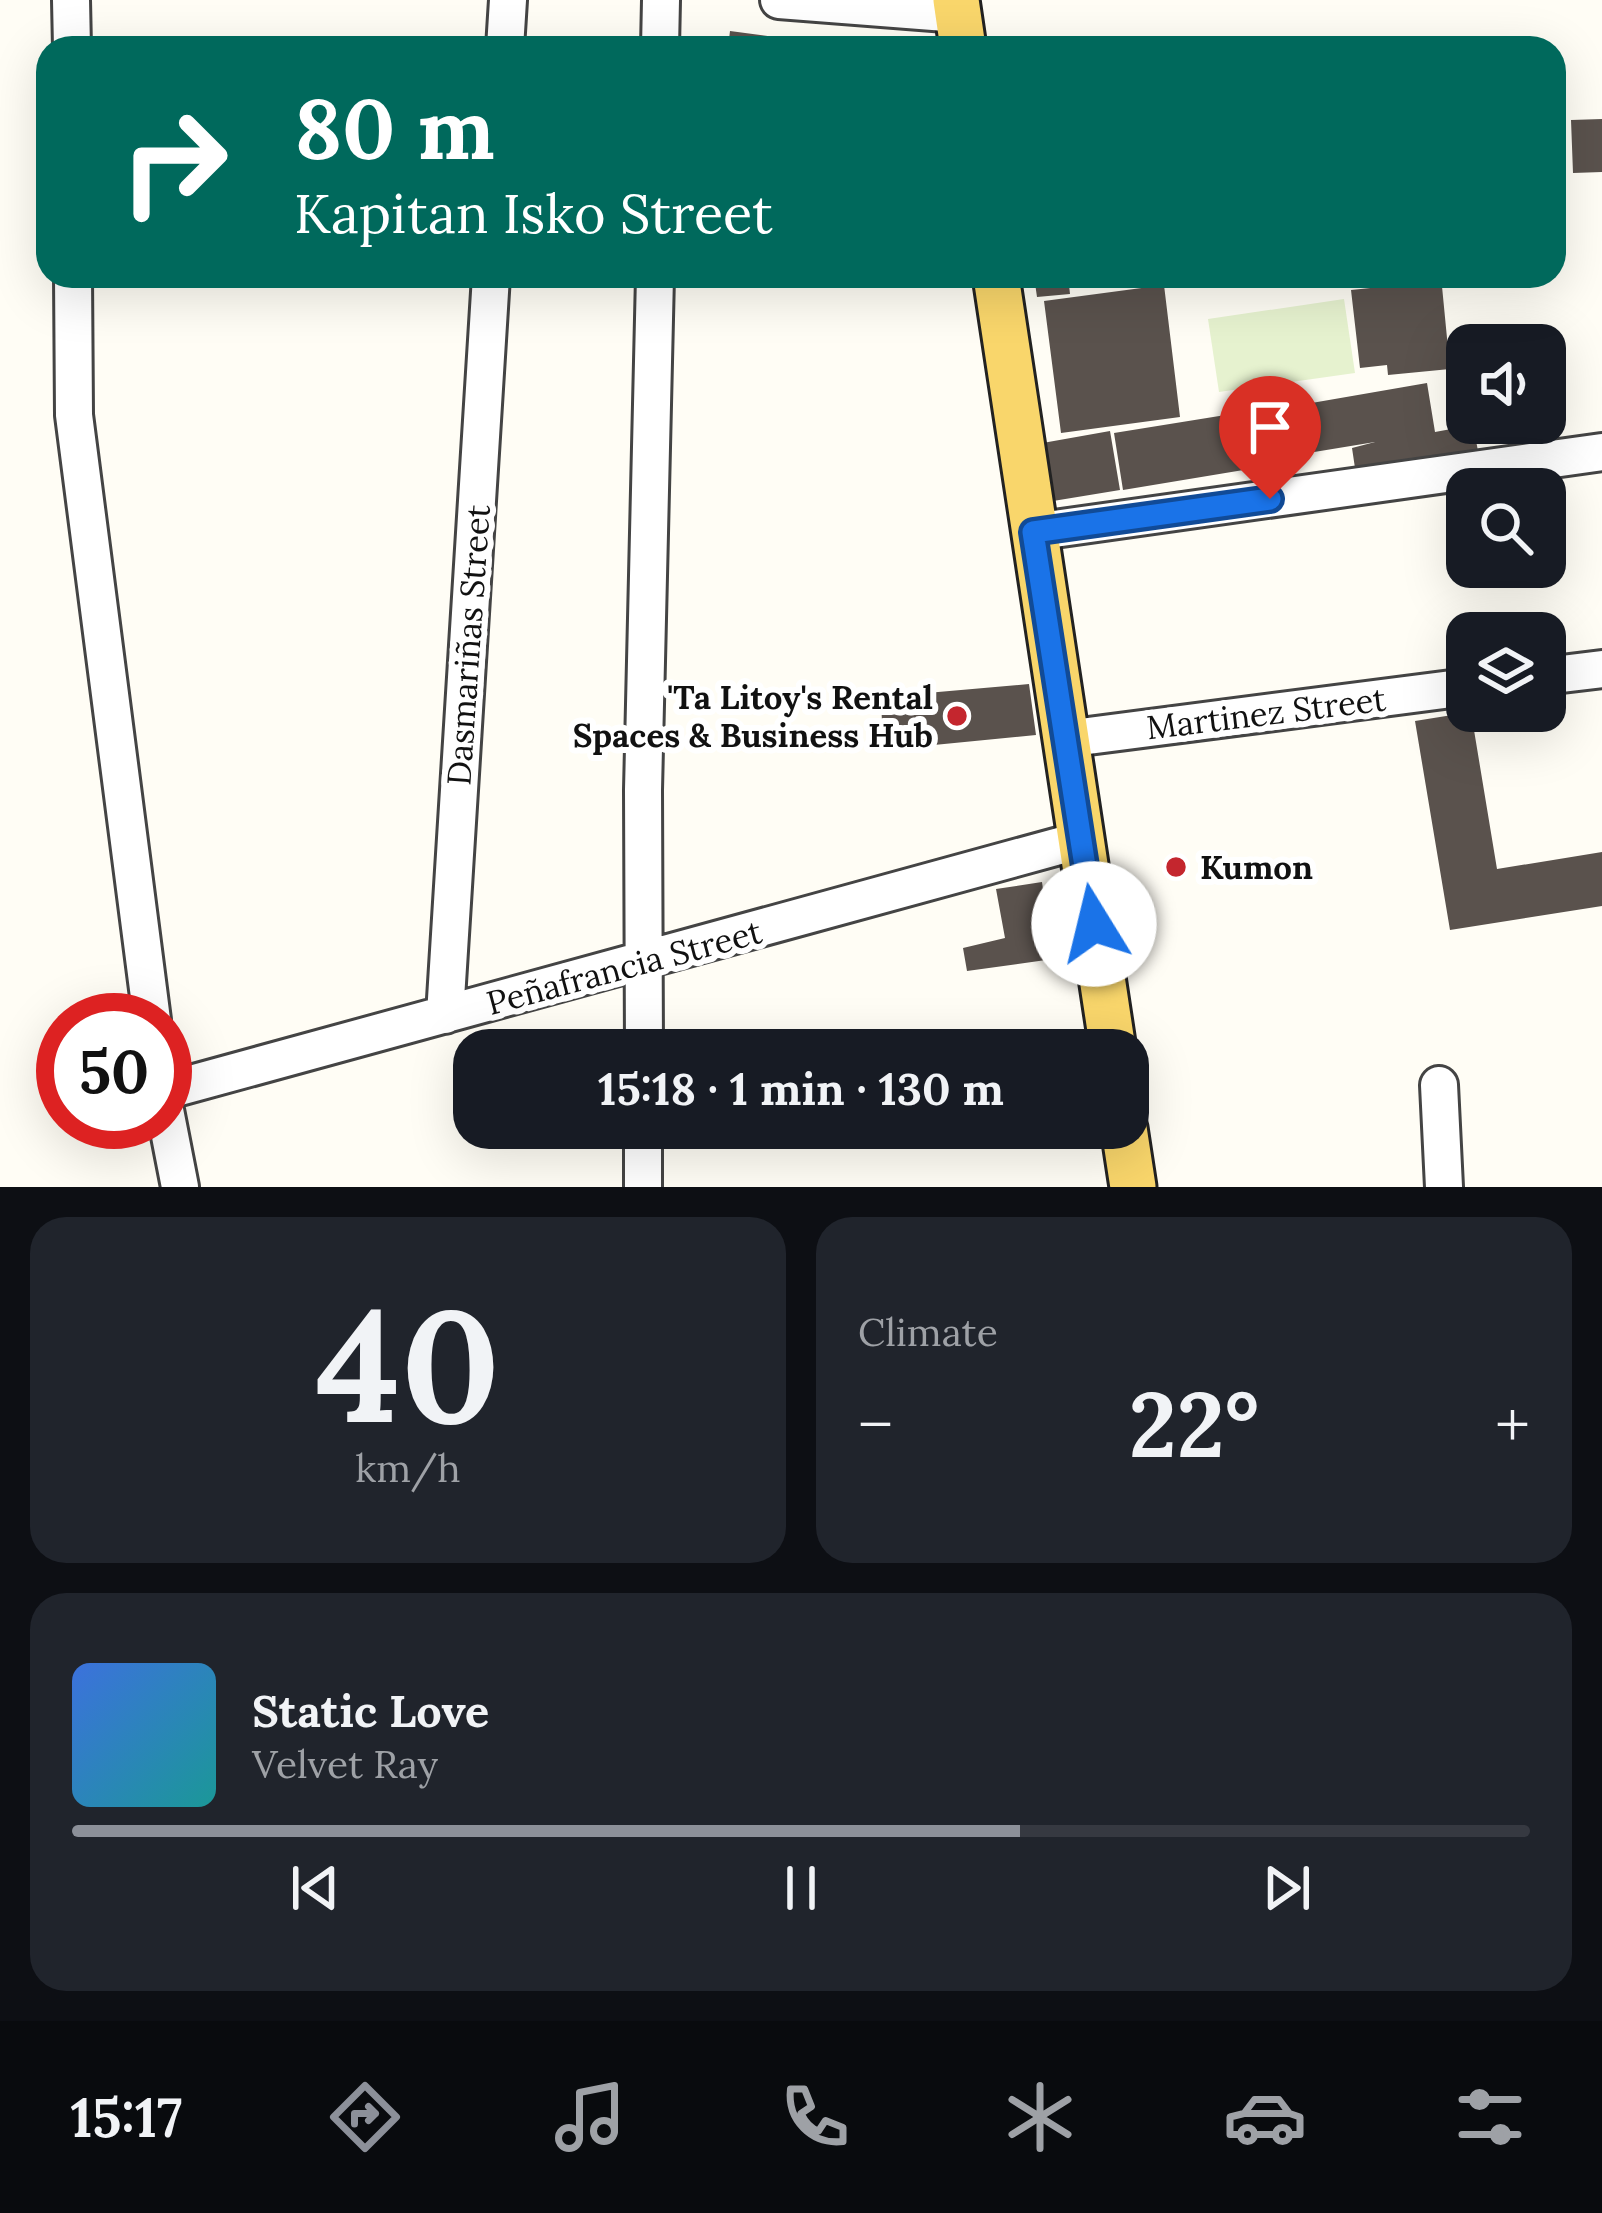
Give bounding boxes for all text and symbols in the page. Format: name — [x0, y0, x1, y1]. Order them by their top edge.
text: 80 m — [294, 74, 495, 182]
icon: right — [96, 84, 252, 240]
text: Kapitan Isko Street — [294, 179, 773, 248]
map controls — [1446, 324, 1566, 732]
button: sound — [1446, 324, 1566, 444]
pin — [1219, 376, 1321, 499]
icon: arrive — [1237, 394, 1303, 460]
button: search — [1446, 468, 1566, 588]
street label: Dasmariñas Street — [437, 503, 499, 787]
button: layers — [1446, 612, 1566, 732]
place label: 'Ta Litoy's Rental Spaces & Business Hub — [573, 676, 933, 756]
street label: Martinez Street — [1144, 677, 1388, 749]
marker: 'Ta Litoy's Rental Spaces & Business Hub — [944, 703, 970, 729]
place label: Kumon — [1200, 846, 1313, 888]
marker: Kumon — [1163, 854, 1189, 880]
position arrow — [1031, 861, 1157, 987]
street label: Peñafrancia Street — [482, 910, 766, 1024]
speed limit sign: 50 — [36, 993, 192, 1149]
text: 15:18 · 1 min · 130 m — [598, 1060, 1004, 1117]
text: 40 — [316, 1265, 500, 1465]
text: Climate — [858, 1307, 998, 1357]
text: 22° — [1129, 1366, 1259, 1482]
text: − — [858, 1382, 893, 1466]
text: + — [1495, 1382, 1530, 1466]
text: km/h — [355, 1443, 461, 1493]
text: Static Love — [252, 1682, 489, 1739]
text: Velvet Ray — [252, 1739, 438, 1789]
icon: previous — [282, 1855, 348, 1921]
icon: pause — [768, 1855, 834, 1921]
icon: next — [1254, 1855, 1320, 1921]
icon: directions — [323, 2075, 407, 2159]
icon: music — [548, 2075, 632, 2159]
icon: phone — [773, 2075, 857, 2159]
icon: climate — [998, 2075, 1082, 2159]
icon: car — [1223, 2075, 1307, 2159]
icon: filters — [1448, 2075, 1532, 2159]
text: 15:17 — [70, 2083, 182, 2152]

